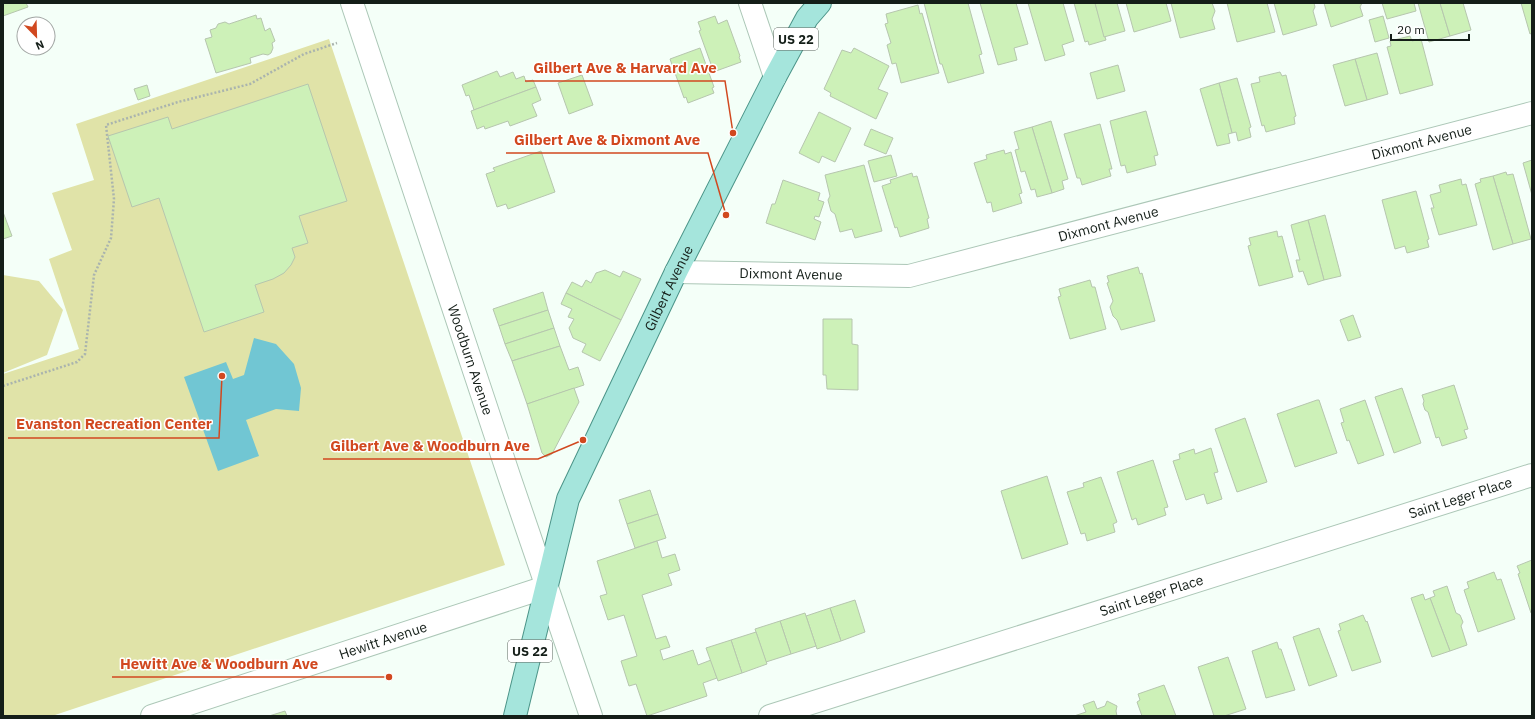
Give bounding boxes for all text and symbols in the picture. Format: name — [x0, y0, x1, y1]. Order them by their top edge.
north arrow — [16, 16, 56, 56]
scale bar — [1391, 16, 1469, 42]
text: 20 m — [1397, 22, 1425, 37]
road number: US 22 — [774, 28, 818, 50]
text: N — [33, 37, 46, 53]
callout: Gilbert Ave & Harvard Ave — [525, 54, 725, 81]
text: Gilbert Ave & Harvard Ave — [533, 58, 717, 77]
street label: Dixmont Avenue — [1370, 120, 1474, 164]
callout: Gilbert Ave & Dixmont Ave — [506, 126, 708, 153]
text: Gilbert Ave & Dixmont Ave — [514, 130, 700, 149]
street label: Dixmont Avenue — [1056, 202, 1161, 246]
street label: Gilbert Avenue — [640, 242, 697, 334]
street label: Dixmont Avenue — [739, 264, 843, 284]
street label: Woodburn Avenue — [444, 302, 497, 418]
callout: Evanston Recreation Center — [8, 411, 219, 438]
text: Evanston Recreation Center — [16, 414, 212, 433]
callout: Gilbert Ave & Woodburn Ave — [323, 432, 538, 459]
text: Gilbert Ave & Woodburn Ave — [330, 436, 530, 455]
street label: Saint Leger Place — [1406, 473, 1515, 523]
street label: Saint Leger Place — [1097, 570, 1206, 620]
street label: Hewitt Avenue — [337, 617, 430, 663]
road number: US 22 — [508, 640, 552, 662]
callout: Hewitt Ave & Woodburn Ave — [112, 650, 326, 677]
text: Hewitt Ave & Woodburn Ave — [120, 654, 318, 673]

